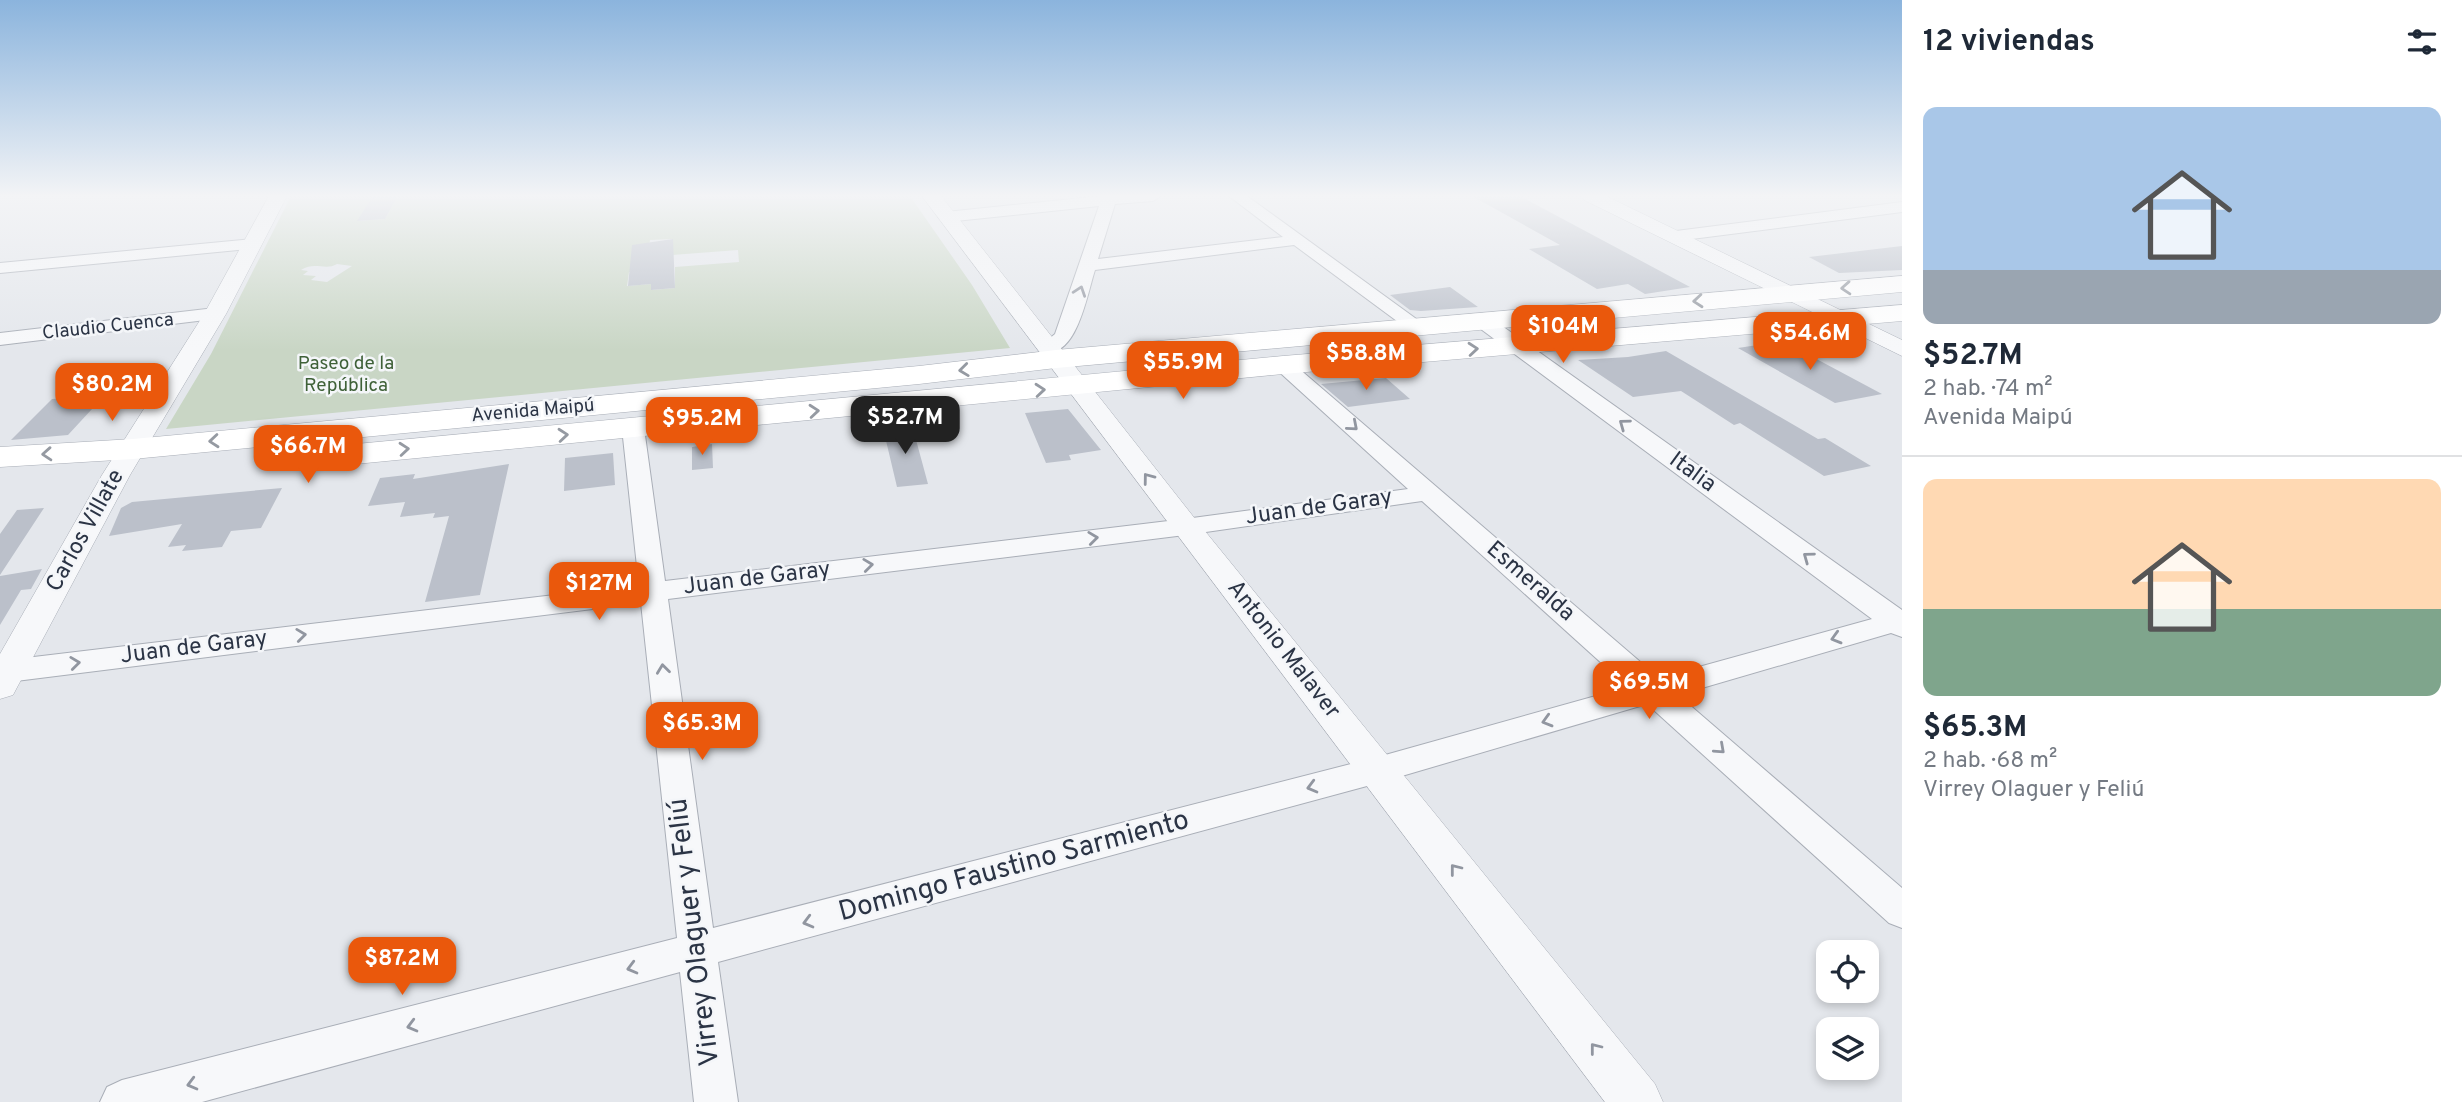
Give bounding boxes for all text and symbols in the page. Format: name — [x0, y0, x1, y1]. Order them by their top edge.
icon: filters — [2403, 23, 2441, 61]
text: 12 viviendas — [1923, 24, 2095, 61]
icon: home — [2119, 152, 2245, 278]
one-way arrow — [1841, 280, 1852, 295]
one-way arrow — [1072, 286, 1086, 298]
one-way arrow — [1693, 293, 1704, 308]
pin: $104M — [1514, 306, 1612, 365]
street label: Claudio Cuenca — [41, 308, 175, 346]
pin: $54.6M — [1753, 312, 1867, 372]
text: $104M — [1527, 313, 1599, 342]
text: $54.6M — [1769, 320, 1851, 349]
pin: $58.8M — [1309, 332, 1423, 392]
text: $52.7M — [1923, 338, 2023, 375]
text: $58.8M — [1326, 340, 1406, 369]
pin: $55.9M — [1126, 342, 1240, 401]
one-way arrow — [1468, 342, 1479, 357]
text: $55.9M — [1143, 349, 1223, 378]
park label: Paseo de la República — [298, 352, 394, 398]
one-way arrow — [958, 362, 969, 377]
pin: $80.2M — [55, 364, 169, 423]
text: $80.2M — [71, 371, 153, 400]
text: 2 hab. · 74 m² — [1923, 375, 2053, 404]
one-way arrow — [1035, 383, 1046, 398]
street label: Avenida Maipú — [470, 394, 596, 428]
pin: $52.7M — [848, 396, 962, 456]
pin: $95.2M — [645, 398, 759, 457]
one-way arrow — [808, 404, 819, 419]
text: $52.7M — [867, 404, 943, 433]
text: Avenida Maipú — [1923, 404, 2073, 433]
text: $95.2M — [662, 405, 742, 434]
one-way arrow — [1345, 418, 1358, 430]
one-way arrow — [1619, 420, 1632, 432]
pin: $66.7M — [251, 426, 365, 485]
one-way arrow — [558, 428, 569, 443]
one-way arrow — [209, 433, 220, 448]
text: $66.7M — [270, 433, 346, 462]
one-way arrow — [399, 442, 410, 457]
one-way arrow — [41, 446, 52, 461]
street label: Italia — [1663, 446, 1721, 500]
street label: Carlos Villate — [40, 465, 132, 597]
one-way arrow — [1144, 473, 1156, 486]
street label: Juan de Garay — [1244, 483, 1394, 533]
icon: home — [2119, 524, 2245, 650]
one-way arrow — [1088, 531, 1099, 546]
street label: Esmeralda — [1480, 536, 1580, 628]
one-way arrow — [1803, 553, 1816, 565]
street label: Juan de Garay — [682, 556, 832, 602]
one-way arrow — [862, 558, 873, 573]
pin: $127M — [550, 562, 648, 622]
text: $127M — [565, 570, 633, 599]
street label: Antonio Malaver — [1220, 575, 1346, 725]
street label: Juan de Garay — [119, 625, 269, 671]
one-way arrow — [295, 627, 307, 642]
one-way arrow — [1831, 630, 1843, 645]
one-way arrow — [70, 655, 81, 670]
pin: $69.5M — [1592, 662, 1706, 721]
one-way arrow — [656, 664, 671, 675]
text: $69.5M — [1609, 669, 1689, 698]
pin: $65.3M — [645, 702, 759, 762]
text: $65.3M — [662, 710, 742, 739]
text: $65.3M — [1923, 710, 2027, 747]
one-way arrow — [1541, 713, 1553, 728]
one-way arrow — [1711, 741, 1724, 753]
text: 2 hab. · 68 m² — [1923, 747, 2057, 776]
text: Virrey Olaguer y Feliú — [1923, 776, 2144, 805]
one-way arrow — [1306, 779, 1318, 793]
street label: Virrey Olaguer y Feliú — [661, 796, 729, 1068]
street label: Domingo Faustino Sarmiento — [835, 803, 1193, 931]
one-way arrow — [1450, 864, 1463, 876]
one-way arrow — [802, 914, 814, 928]
pin: $87.2M — [345, 937, 459, 997]
map controls — [1816, 940, 1879, 1080]
button: locate — [1816, 940, 1879, 1003]
text: $87.2M — [364, 945, 440, 974]
one-way arrow — [626, 960, 638, 975]
button: layers — [1816, 1017, 1879, 1080]
one-way arrow — [406, 1018, 418, 1032]
one-way arrow — [1590, 1044, 1603, 1056]
one-way arrow — [186, 1076, 198, 1090]

